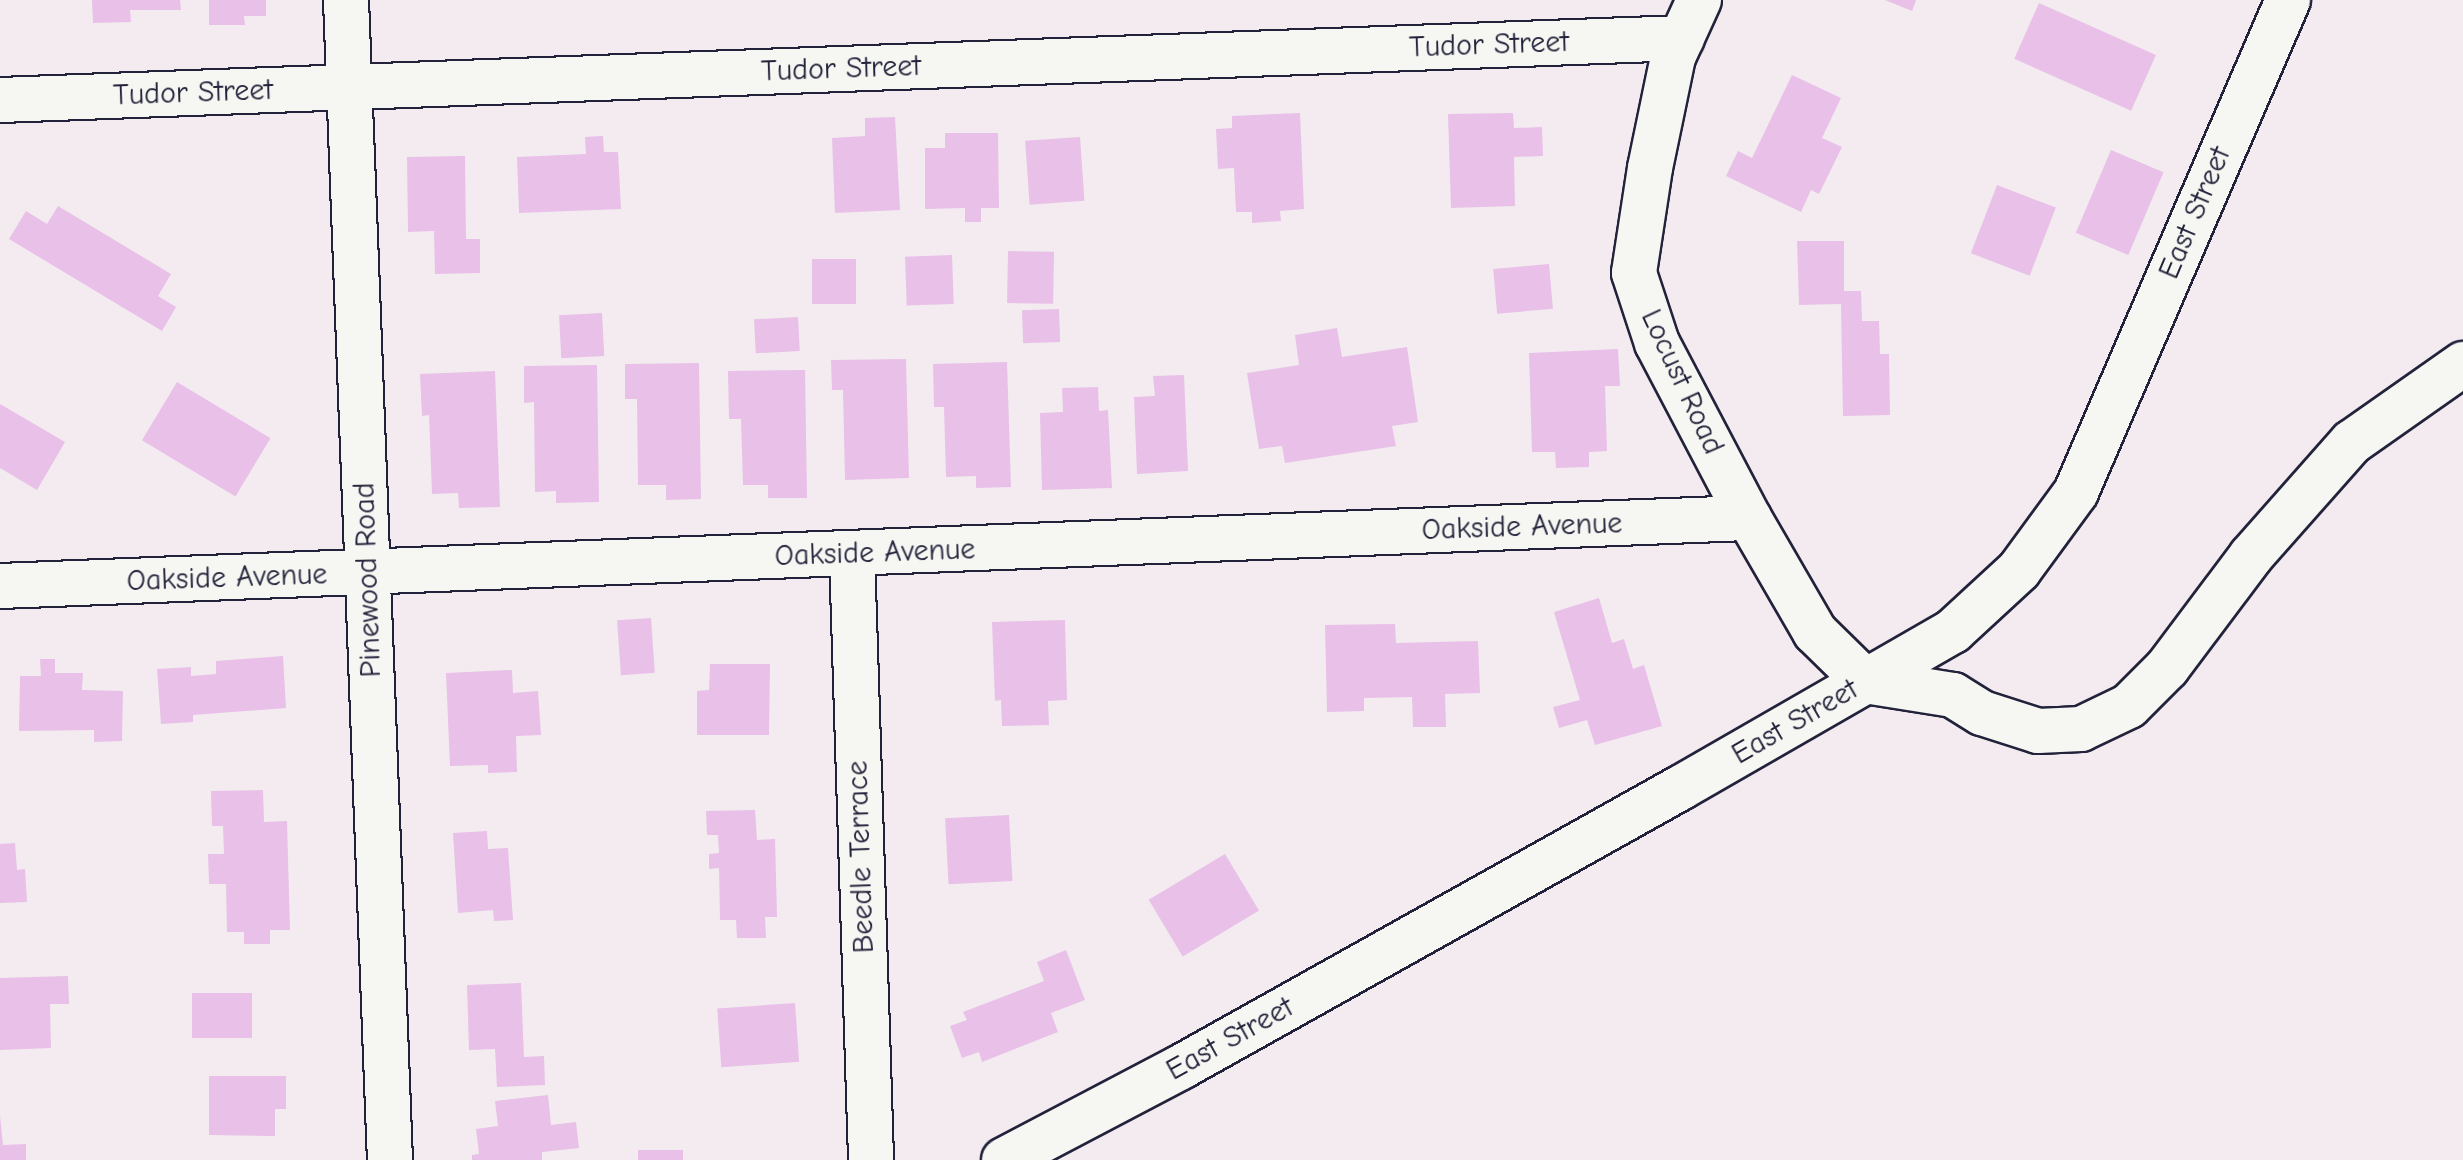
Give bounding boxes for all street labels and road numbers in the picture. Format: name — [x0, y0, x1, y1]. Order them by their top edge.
street label: Tudor Street — [1409, 24, 1569, 66]
street label: Tudor Street — [761, 48, 921, 90]
street label: Tudor Street — [113, 72, 273, 114]
street label: East Street — [2151, 142, 2239, 284]
street label: Locust Road — [1633, 304, 1731, 460]
street label: Pinewood Road — [347, 482, 389, 678]
street label: Oakside Avenue — [1421, 506, 1623, 548]
street label: Oakside Avenue — [774, 532, 976, 574]
street label: Oakside Avenue — [126, 557, 328, 599]
street label: East Street — [1725, 671, 1865, 773]
street label: Beedle Terrace — [840, 760, 882, 954]
street label: East Street — [1160, 989, 1300, 1089]

